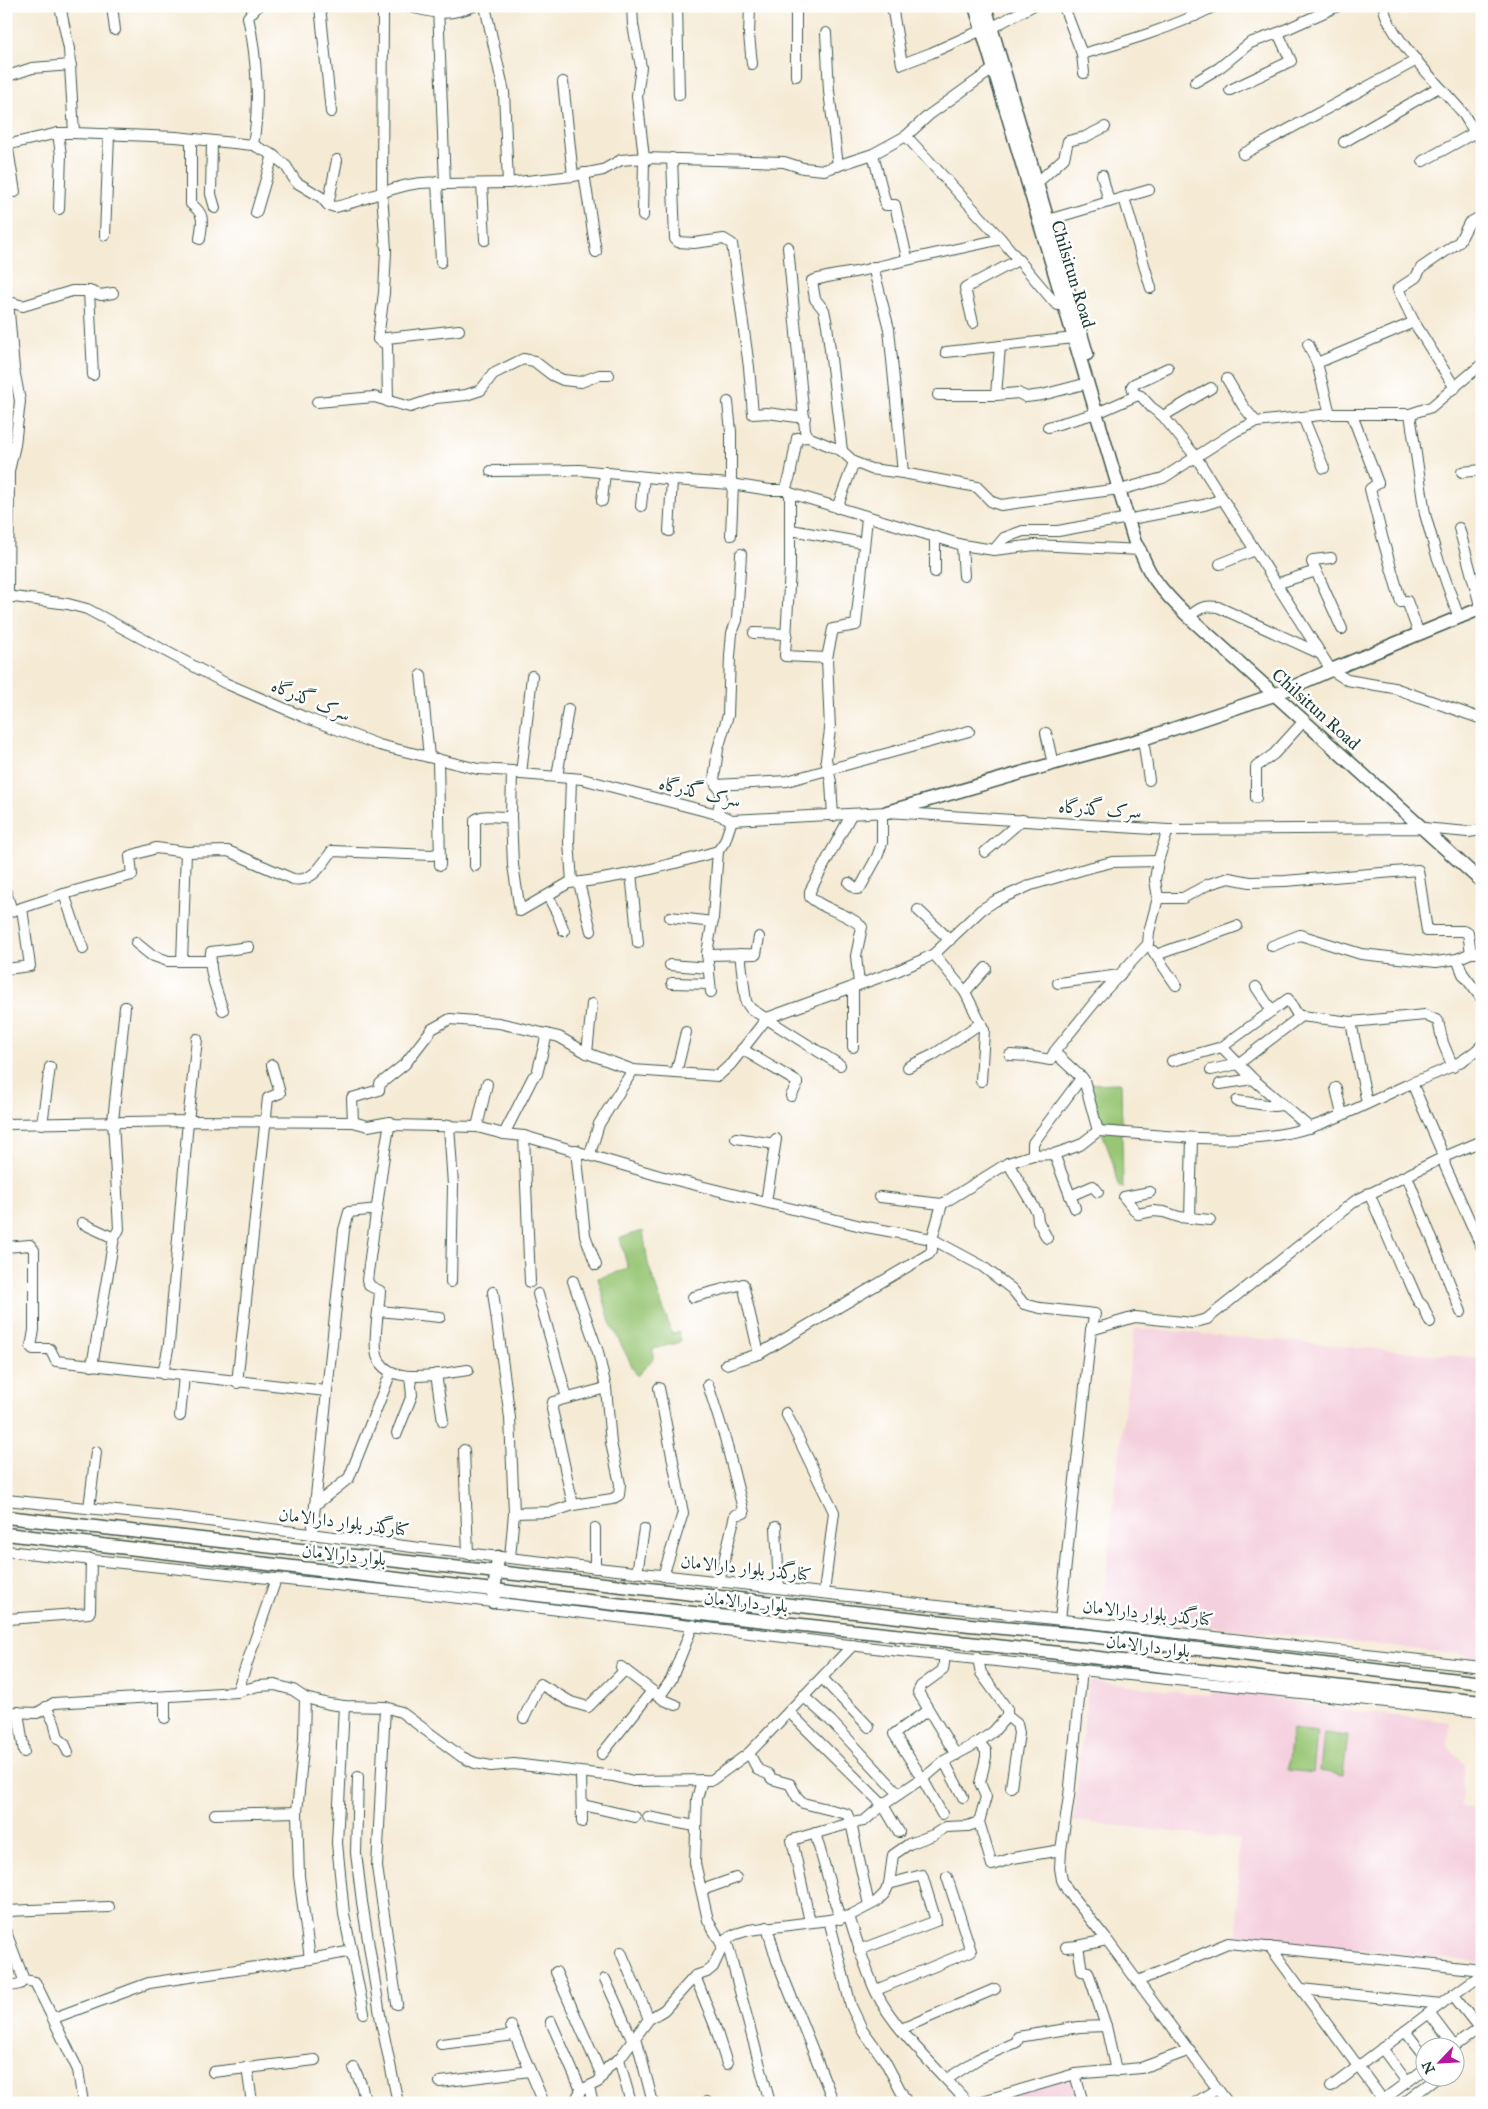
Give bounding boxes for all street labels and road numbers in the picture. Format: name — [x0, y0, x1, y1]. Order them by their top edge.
street label: Chilsitun Road — [1046, 217, 1100, 331]
street label: Chilsitun Road — [1267, 664, 1365, 754]
street label: سرک گذرگاه — [268, 672, 355, 727]
street label: سرک گذرگاه — [657, 770, 744, 813]
street label: سرک گذرگاه — [1057, 793, 1143, 824]
street label: کنارگذر بلوار دارالامان — [277, 1501, 411, 1541]
street label: بلوار دارالامان — [301, 1540, 387, 1570]
street label: کنارگذر بلوار دارالامان — [679, 1548, 813, 1586]
street label: بلوار دارالامان — [703, 1587, 789, 1617]
street label: کنارگذر بلوار دارالامان — [1081, 1593, 1215, 1631]
street label: بلوار دارالامان — [1105, 1630, 1191, 1662]

